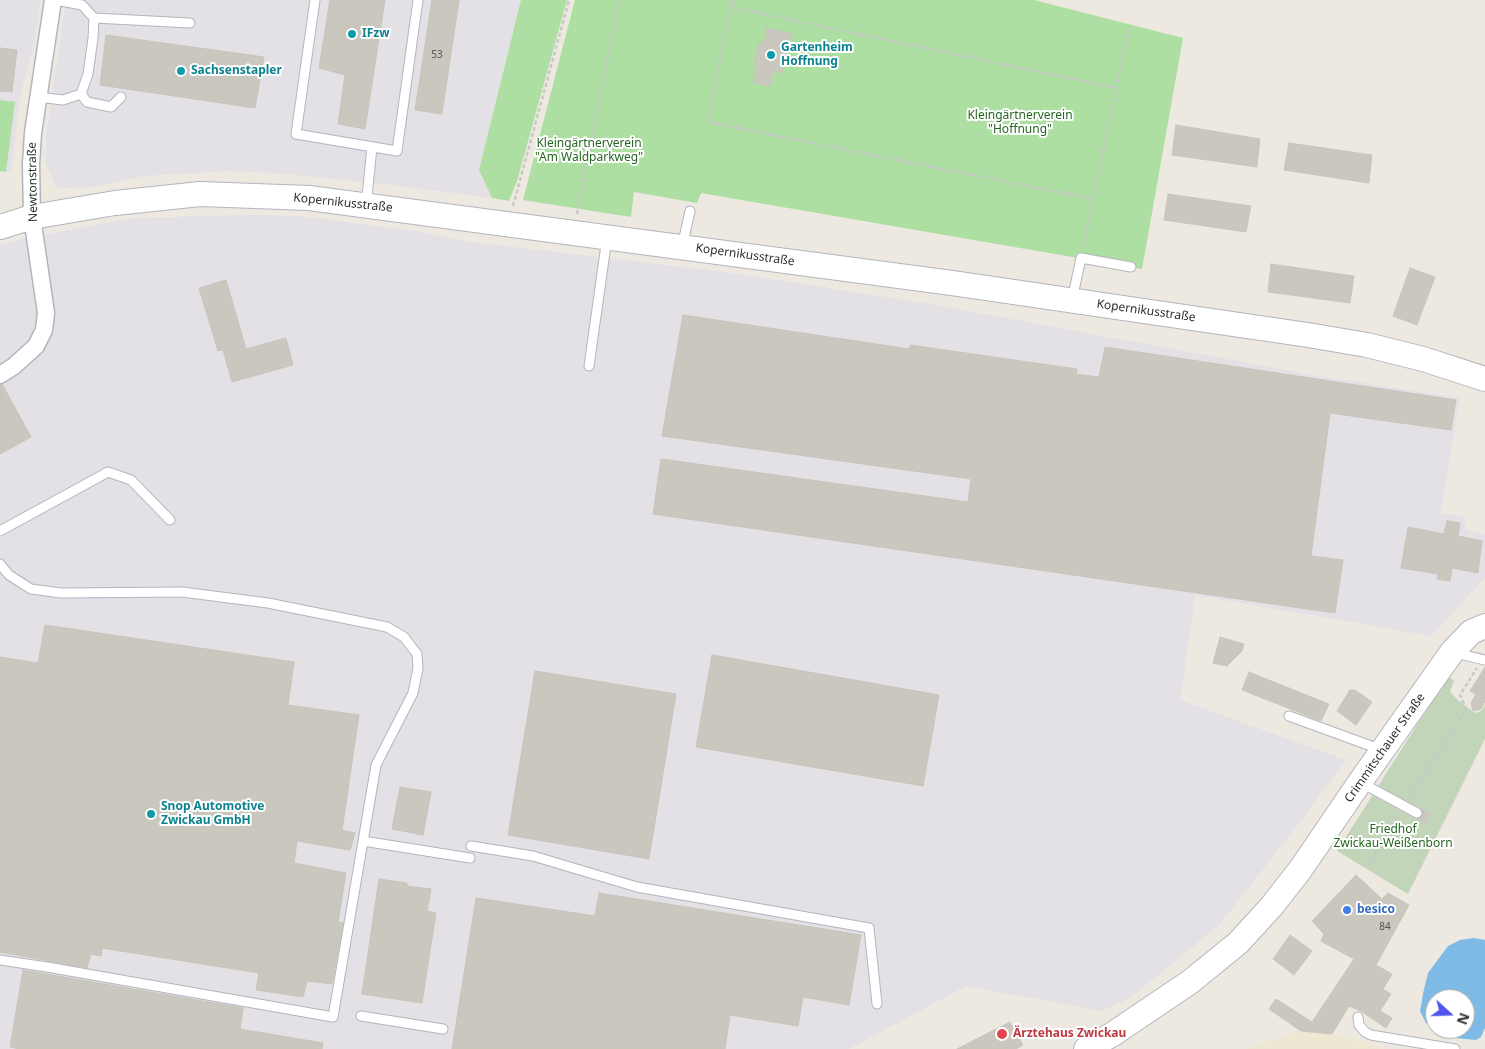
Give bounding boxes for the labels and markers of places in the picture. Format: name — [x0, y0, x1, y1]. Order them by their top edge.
place label: IFzw — [362, 27, 389, 41]
marker: IFzw — [346, 28, 358, 40]
place label: Gartenheim Hoffnung — [781, 41, 853, 69]
marker: Gartenheim Hoffnung — [765, 49, 777, 61]
place label: Sachsenstapler — [191, 64, 282, 78]
marker: Sachsenstapler — [175, 65, 187, 77]
place label: Snop Automotive Zwickau GmbH — [161, 800, 264, 828]
marker: Snop Automotive Zwickau GmbH — [145, 808, 157, 820]
place label: besico — [1357, 903, 1395, 917]
marker: besico — [1341, 904, 1353, 916]
marker: Ärztehaus Zwickau — [995, 1027, 1009, 1041]
place label: Ärztehaus Zwickau — [1013, 1027, 1126, 1041]

